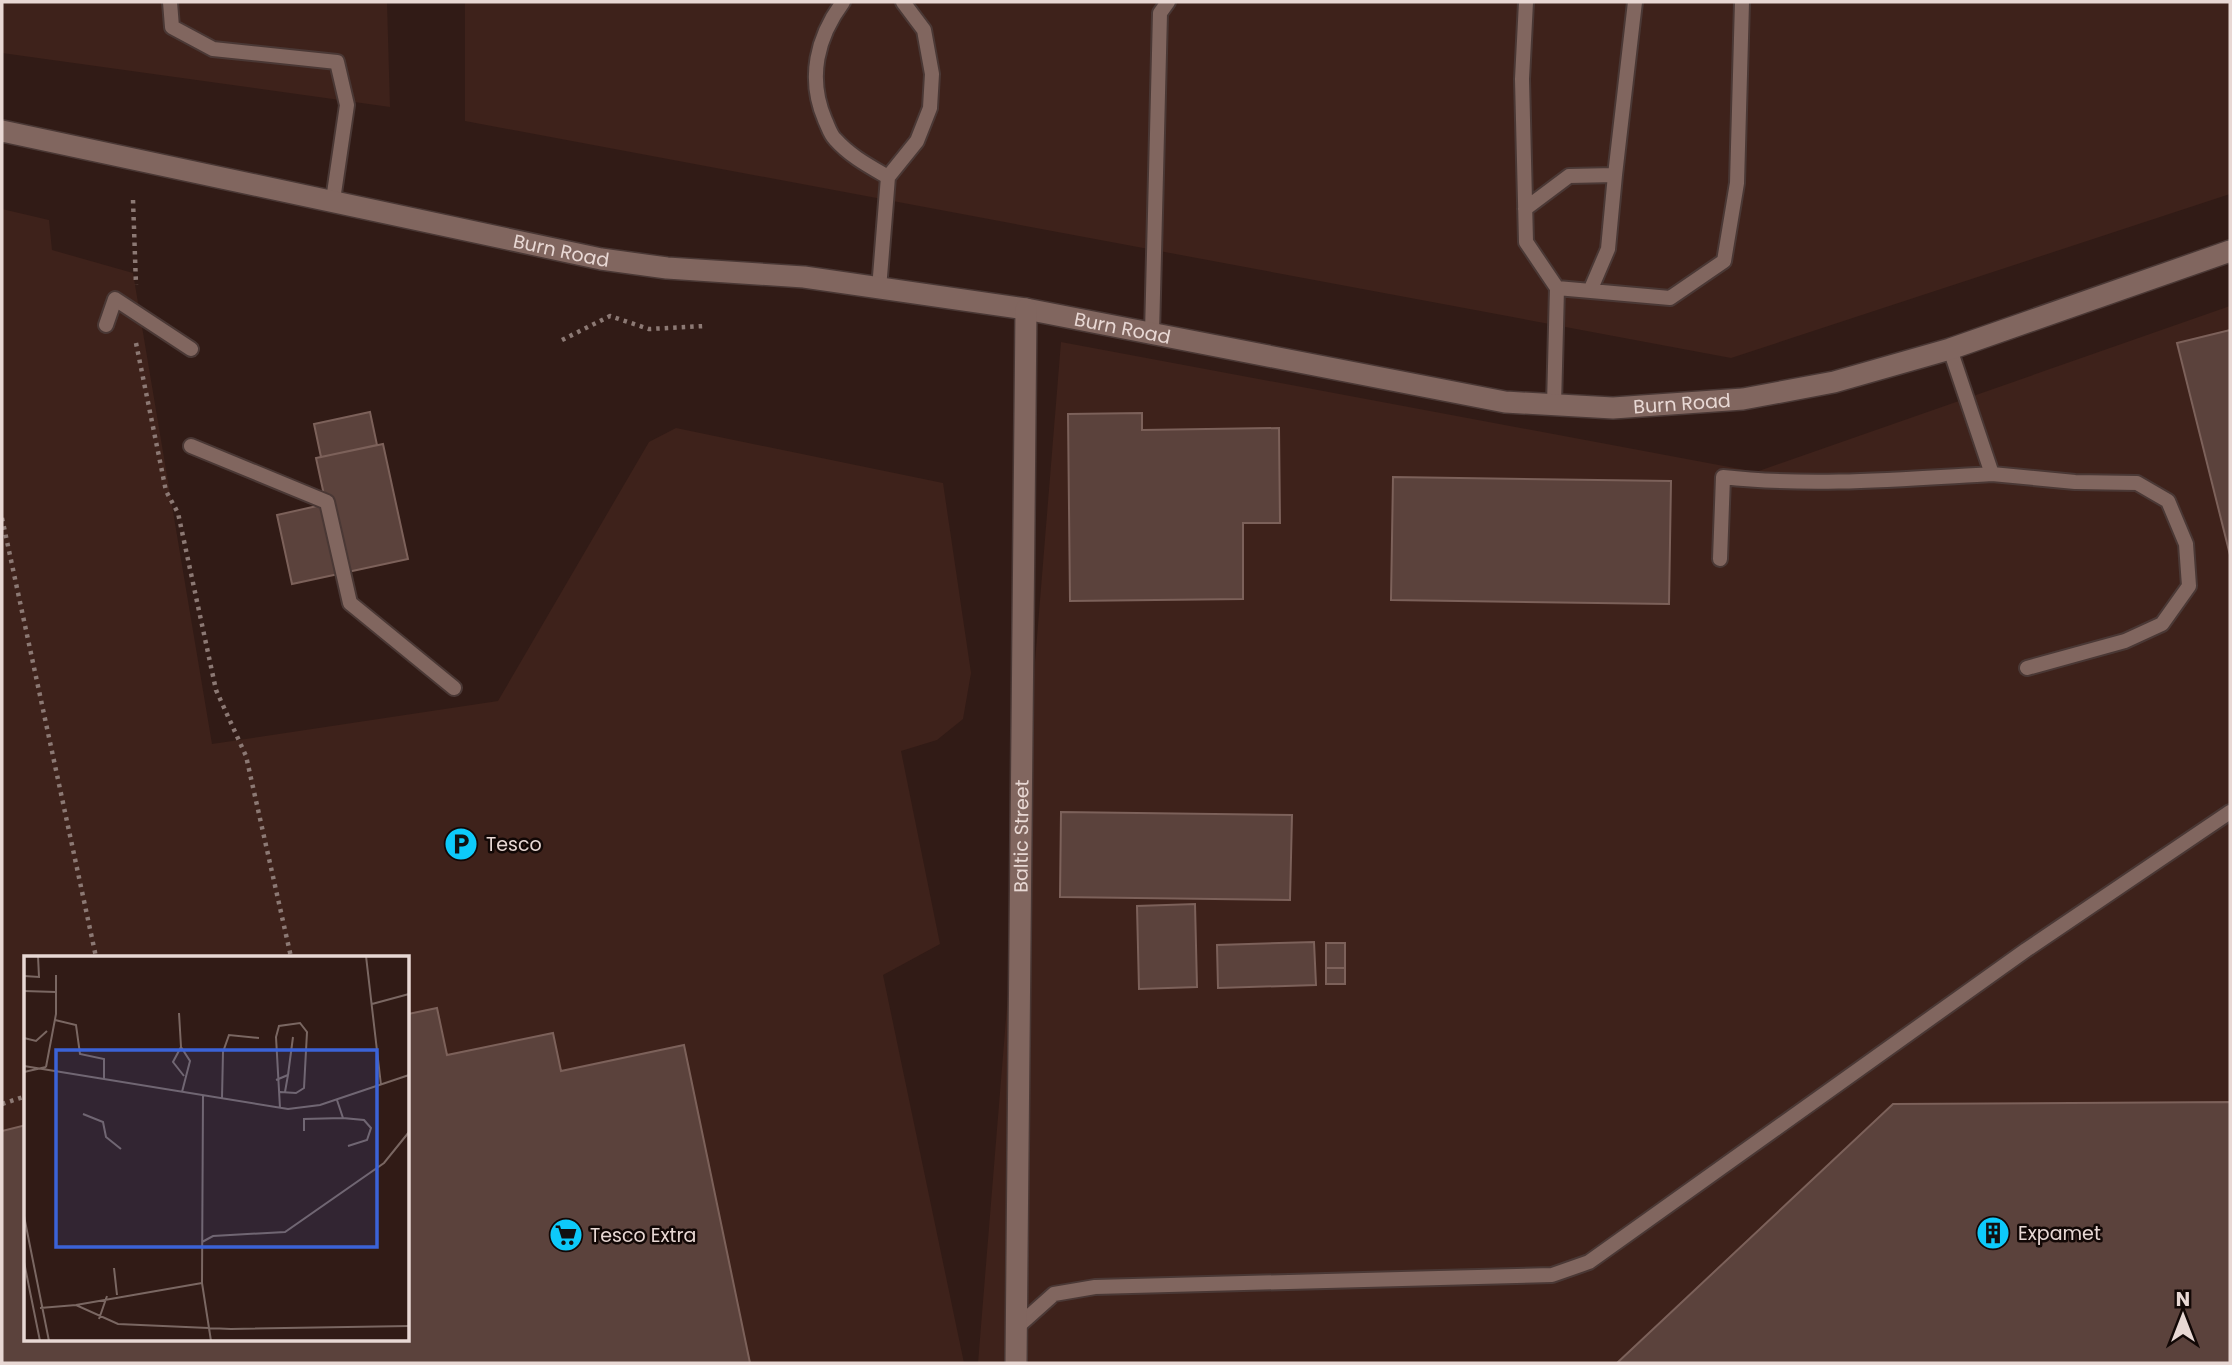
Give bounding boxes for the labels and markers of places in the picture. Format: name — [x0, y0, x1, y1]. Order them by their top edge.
parking icon: Tesco — [442, 825, 480, 863]
place label: Tesco — [486, 831, 542, 858]
building icon: Expamet — [1974, 1214, 2012, 1252]
supermarket icon: Tesco Extra — [547, 1216, 585, 1254]
place label: Expamet — [2018, 1220, 2101, 1247]
place label: Tesco Extra — [590, 1222, 696, 1249]

